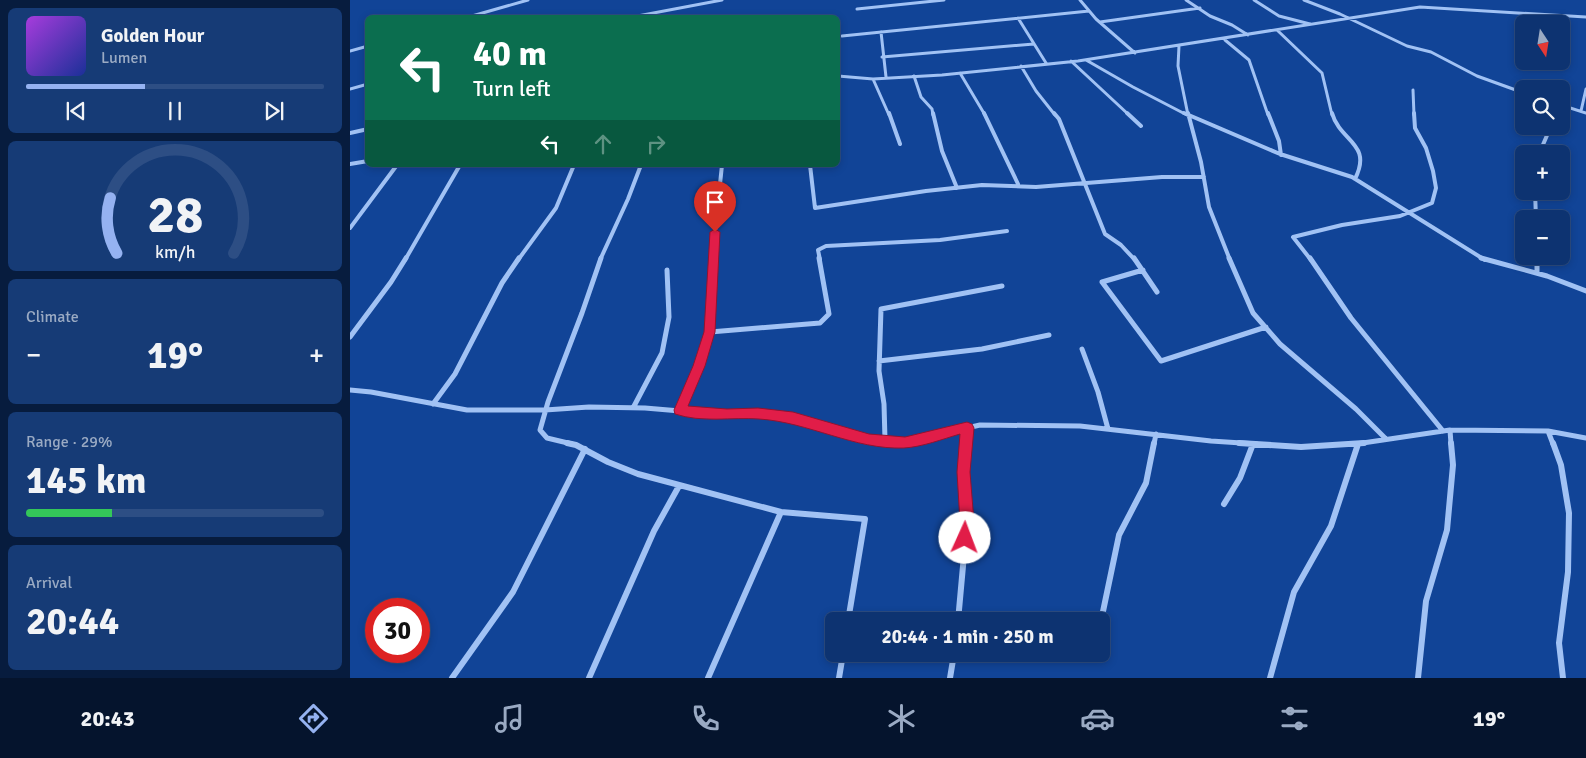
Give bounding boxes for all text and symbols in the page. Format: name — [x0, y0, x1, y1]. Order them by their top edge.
north arrow — [1515, 15, 1570, 70]
map controls — [1515, 15, 1570, 265]
text: Golden Hour — [101, 24, 204, 48]
text: 40 m — [473, 32, 547, 75]
icon: left — [390, 35, 455, 100]
text: Lumen — [101, 48, 147, 68]
text: Turn left — [473, 75, 551, 102]
button: search — [1515, 80, 1570, 135]
icon: previous — [62, 97, 90, 125]
icon: pause — [161, 97, 189, 125]
icon: next — [260, 97, 288, 125]
icon: left — [536, 130, 564, 158]
icon: ahead — [589, 130, 617, 158]
icon: right — [642, 130, 670, 158]
button: + — [1515, 145, 1570, 200]
pin — [694, 181, 736, 232]
text: 28 — [147, 183, 203, 247]
icon: arrive — [701, 188, 729, 216]
button: − — [1515, 210, 1570, 265]
text: km/h — [155, 241, 195, 263]
text: Climate — [26, 307, 79, 327]
text: 19° — [147, 332, 203, 379]
text: − — [26, 338, 41, 372]
text: + — [309, 338, 324, 372]
text: Range · 29% — [26, 432, 112, 452]
text: 145 km — [26, 457, 147, 504]
position arrow — [938, 511, 990, 563]
text: Arrival — [26, 573, 72, 593]
text: 20:44 — [26, 598, 119, 645]
speed limit sign: 30 — [365, 598, 430, 663]
text: 20:44 · 1 min · 250 m — [881, 625, 1054, 649]
icon: directions — [296, 701, 331, 736]
icon: music — [492, 701, 527, 736]
icon: phone — [688, 701, 723, 736]
icon: climate — [884, 701, 919, 736]
icon: car — [1080, 701, 1115, 736]
icon: filters — [1277, 701, 1312, 736]
text: 20:43 — [81, 705, 135, 732]
text: 19° — [1473, 705, 1505, 732]

